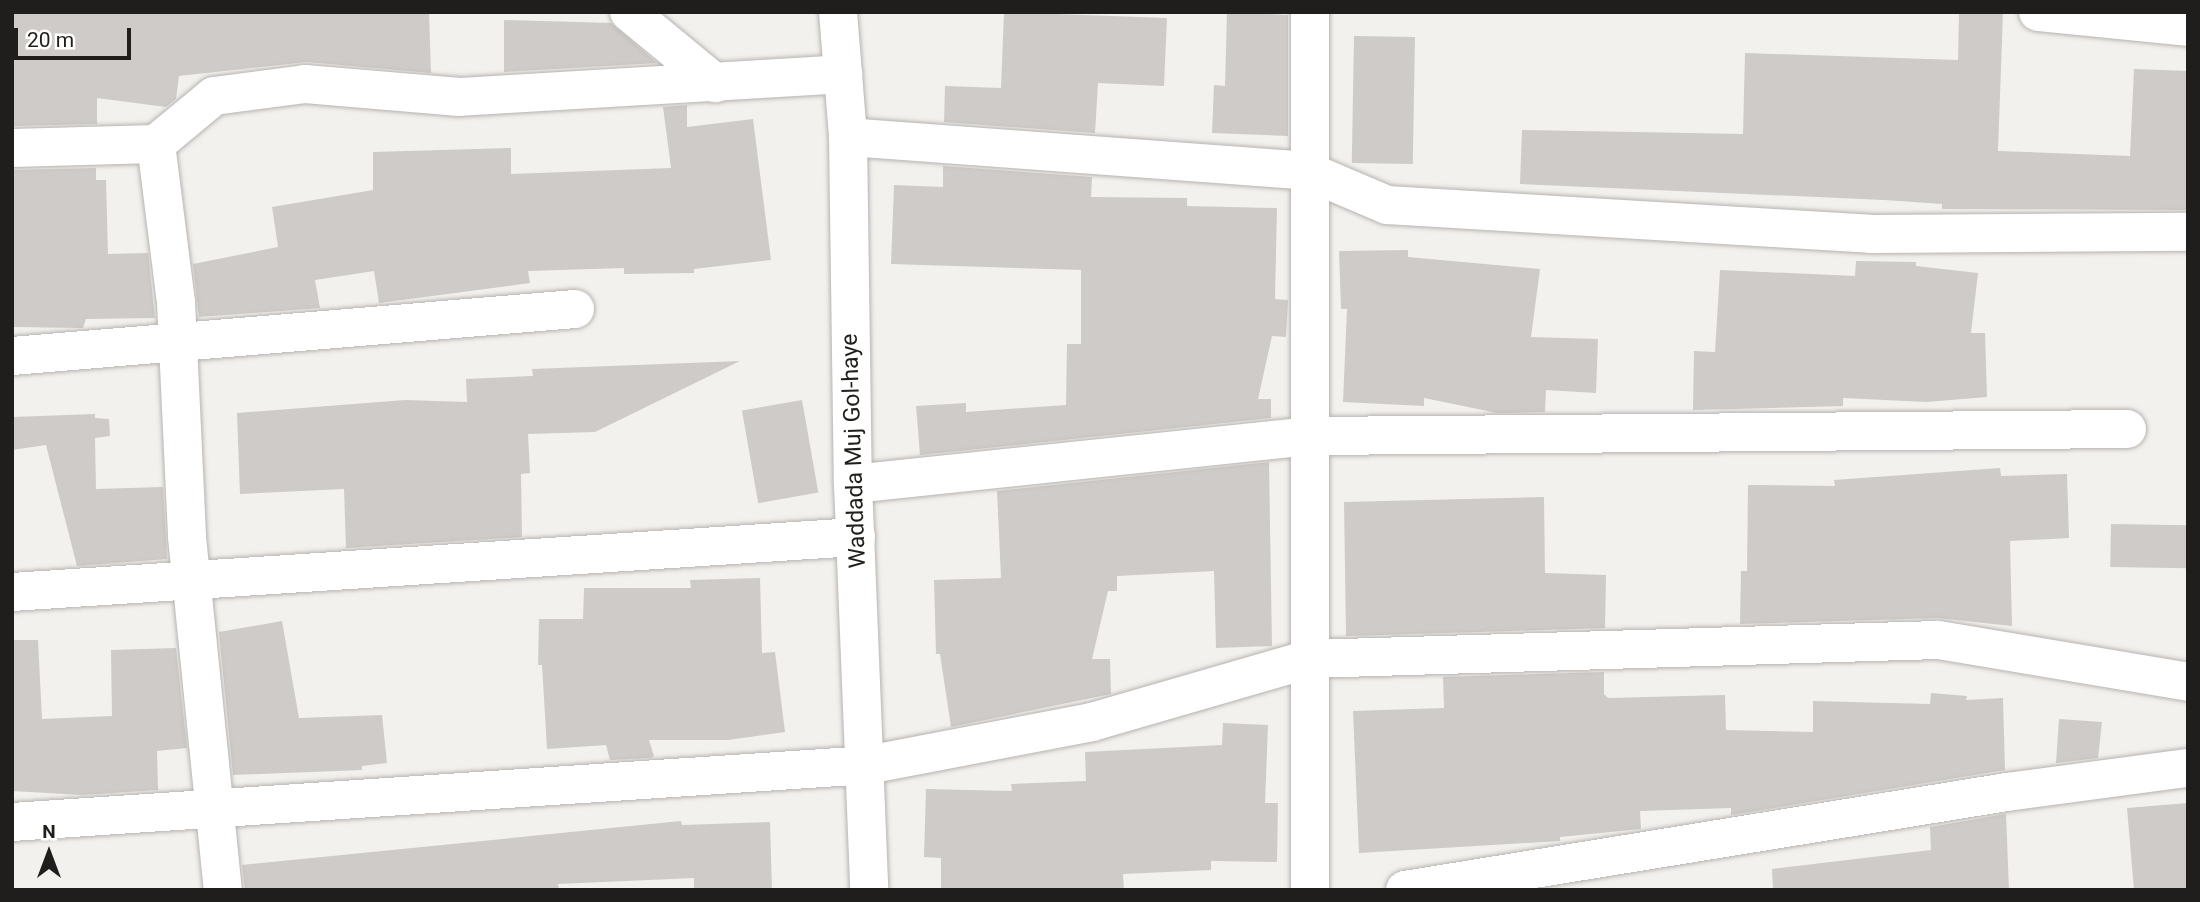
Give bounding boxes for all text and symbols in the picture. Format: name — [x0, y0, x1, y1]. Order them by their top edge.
scale bar — [18, 14, 135, 58]
text: 20 m — [27, 28, 74, 52]
street label: Waddada Muj Gol-haye — [836, 333, 872, 569]
north arrow — [14, 818, 84, 888]
text: N — [42, 820, 56, 843]

